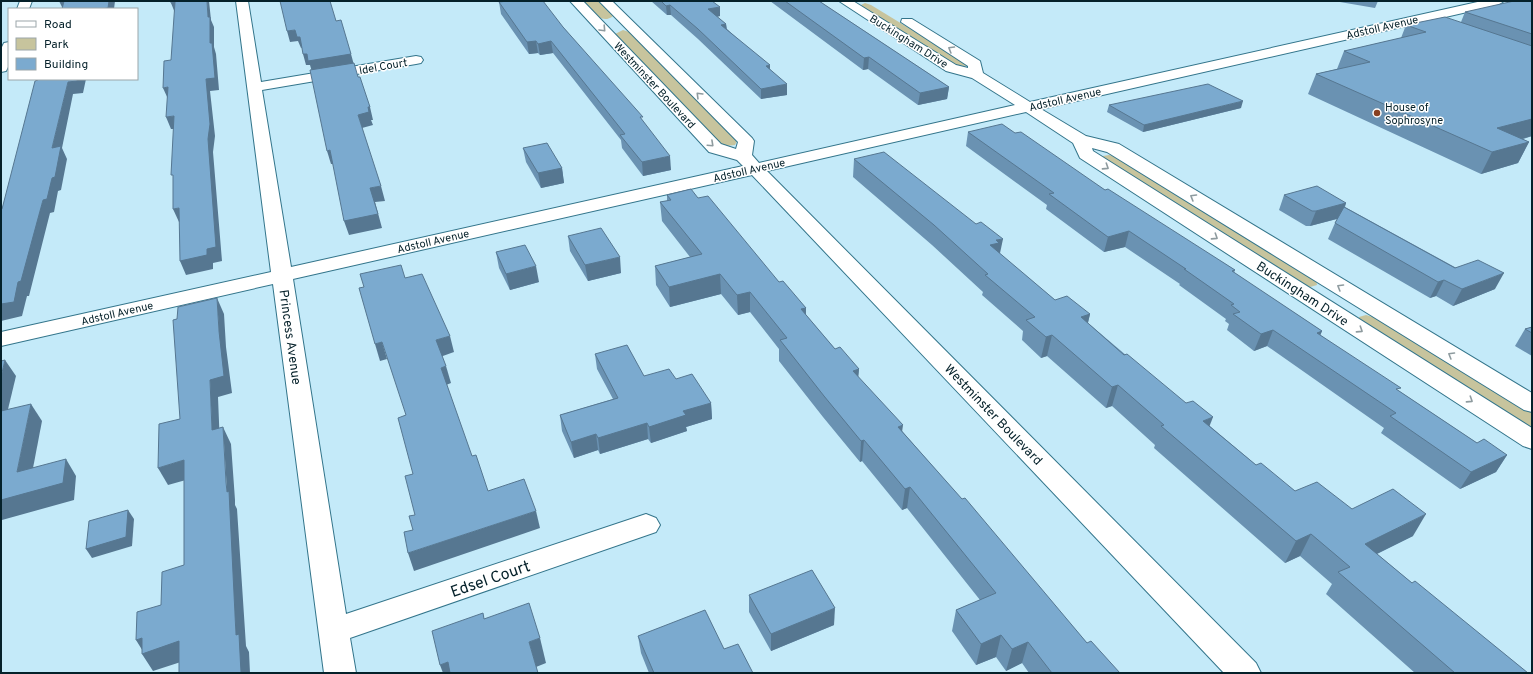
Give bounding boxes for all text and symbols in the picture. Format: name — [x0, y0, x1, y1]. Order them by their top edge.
legend — [8, 8, 138, 80]
street label: Buckingham Drive — [867, 12, 950, 72]
street label: Adstoll Avenue — [1345, 13, 1420, 43]
text: Road — [44, 17, 72, 33]
one-way arrow — [598, 25, 605, 32]
text: Park — [44, 37, 69, 53]
street label: Westminster Boulevard — [610, 39, 698, 132]
one-way arrow — [948, 47, 955, 54]
street label: Idel Court — [358, 56, 408, 78]
text: Building — [44, 57, 88, 73]
street label: Adstoll Avenue — [1028, 85, 1103, 115]
one-way arrow — [696, 92, 704, 100]
place label: House of Sophrosyne — [1385, 101, 1443, 128]
marker: House of Sophrosyne — [1372, 108, 1382, 118]
one-way arrow — [707, 140, 714, 147]
street label: Adstoll Avenue — [712, 156, 787, 186]
one-way arrow — [1102, 162, 1109, 170]
one-way arrow — [1190, 194, 1197, 202]
street label: Adstoll Avenue — [396, 227, 471, 257]
one-way arrow — [1211, 233, 1218, 240]
street label: Buckingham Drive — [1253, 259, 1351, 330]
one-way arrow — [1337, 284, 1344, 291]
street label: Princess Avenue — [274, 289, 304, 386]
street label: Adstoll Avenue — [80, 299, 155, 329]
one-way arrow — [1356, 325, 1363, 333]
one-way arrow — [1448, 352, 1455, 359]
street label: Westminster Boulevard — [940, 362, 1045, 469]
one-way arrow — [1466, 396, 1473, 403]
street label: Edsel Court — [448, 557, 533, 603]

